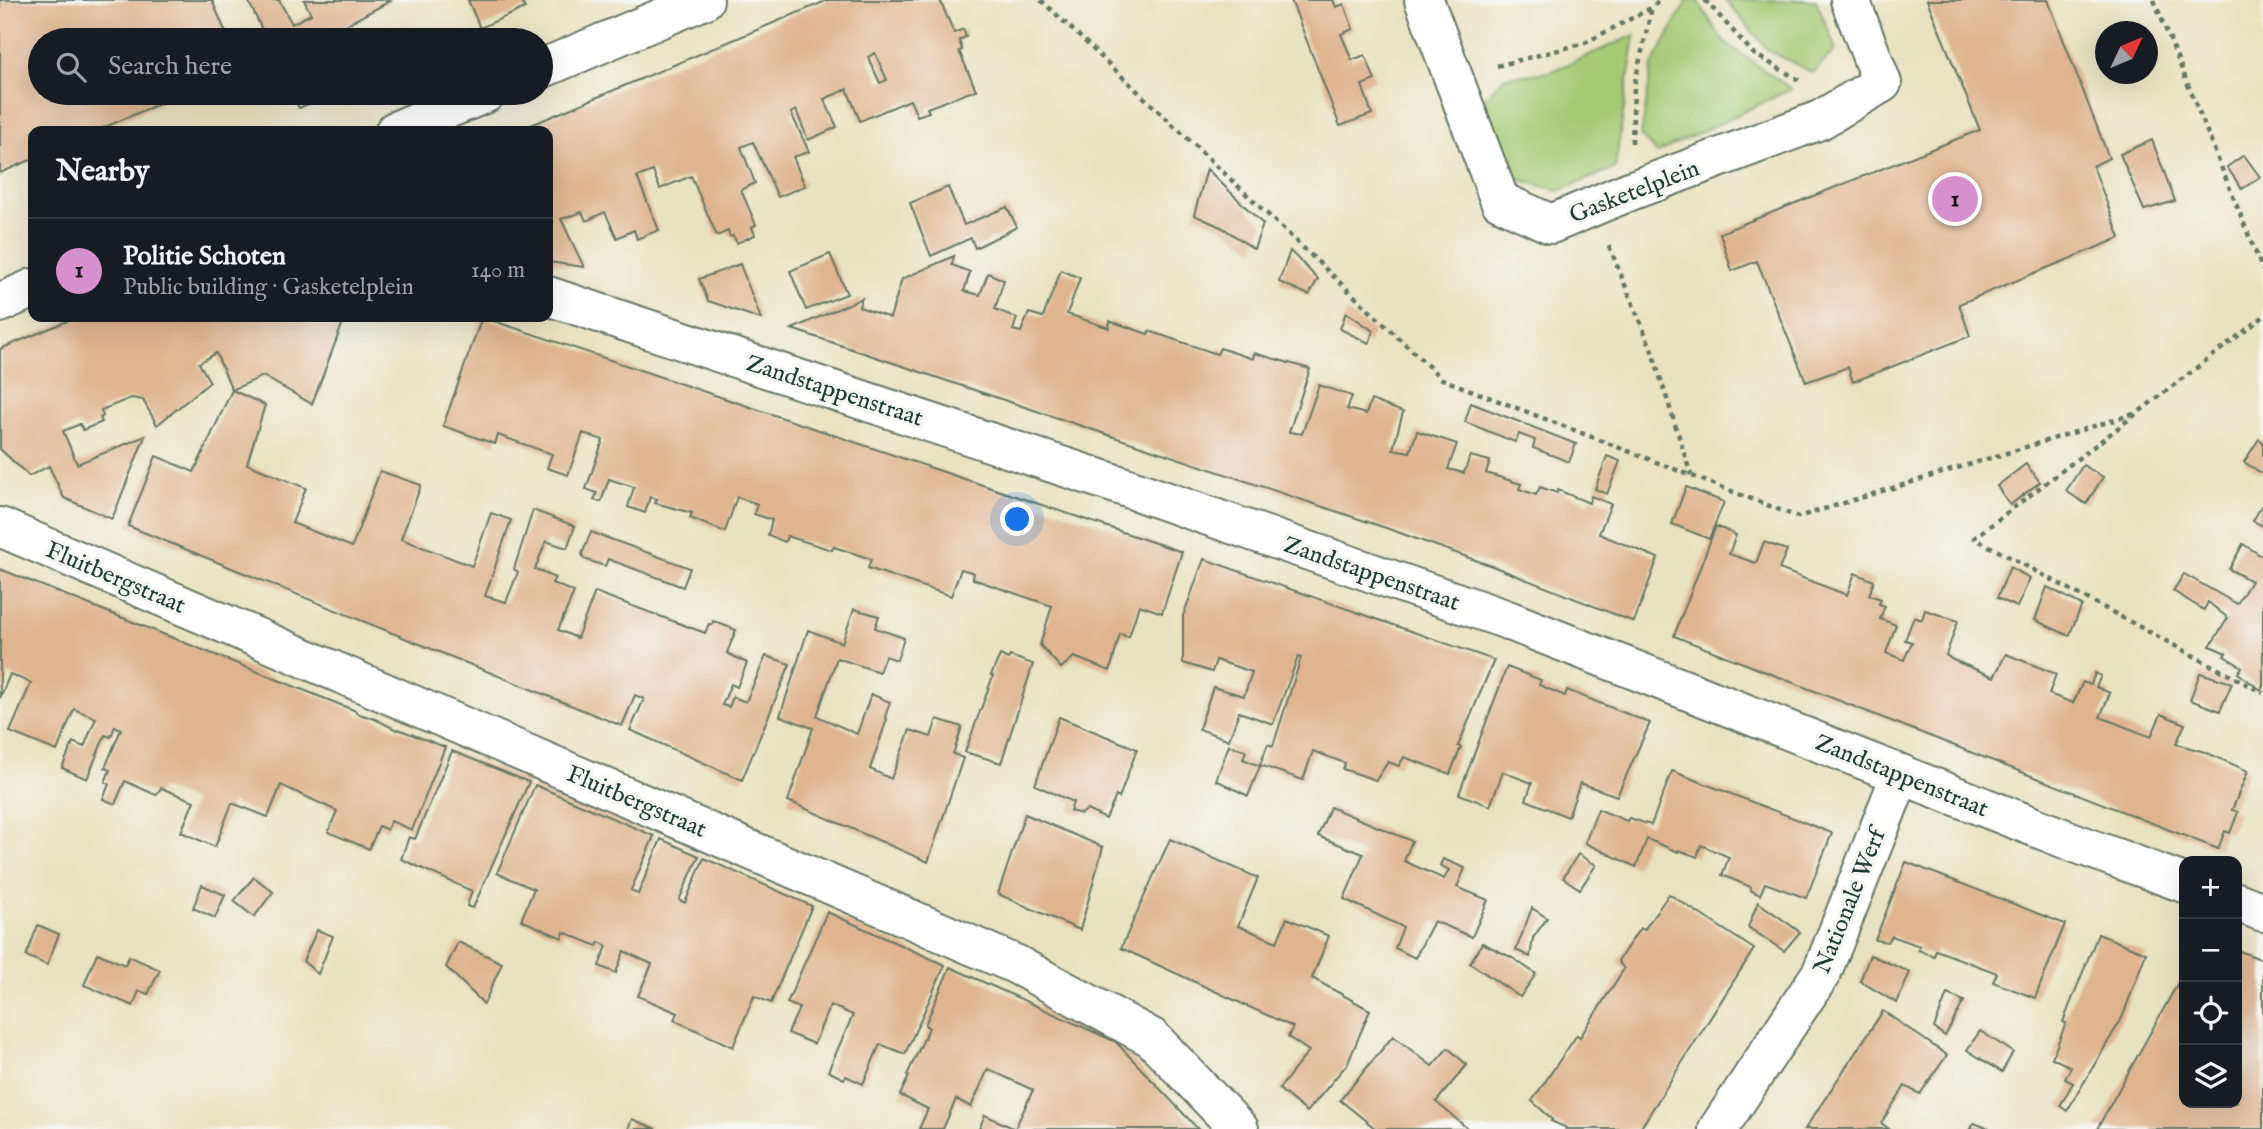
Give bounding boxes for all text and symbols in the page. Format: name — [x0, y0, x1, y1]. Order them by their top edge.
north arrow — [2095, 21, 2158, 84]
search box — [28, 28, 553, 105]
icon: search — [52, 48, 90, 86]
text: Search here — [108, 50, 232, 83]
text: Nearby — [56, 153, 149, 191]
street label: Gasketelplein — [1565, 153, 1704, 231]
pin: 1 — [1932, 173, 1978, 225]
text: Politie Schoten — [123, 240, 286, 273]
text: 1 — [75, 256, 83, 285]
text: 140 m — [471, 256, 525, 285]
text: Public building · Gasketelplein — [123, 273, 414, 302]
street label: Zandstappenstraat — [742, 348, 927, 435]
your location — [1000, 502, 1034, 536]
street label: Zandstappenstraat — [1279, 530, 1464, 619]
street label: Fluitbergstraat — [41, 535, 190, 622]
street label: Zandstappenstraat — [1810, 728, 1993, 825]
street label: Fluitbergstraat — [562, 759, 711, 846]
street label: Nationale Werf — [1807, 820, 1895, 979]
map controls — [2179, 856, 2242, 1108]
button: + — [2179, 856, 2242, 919]
button: − — [2179, 919, 2242, 982]
button: locate — [2179, 982, 2242, 1045]
button: layers — [2179, 1045, 2242, 1108]

